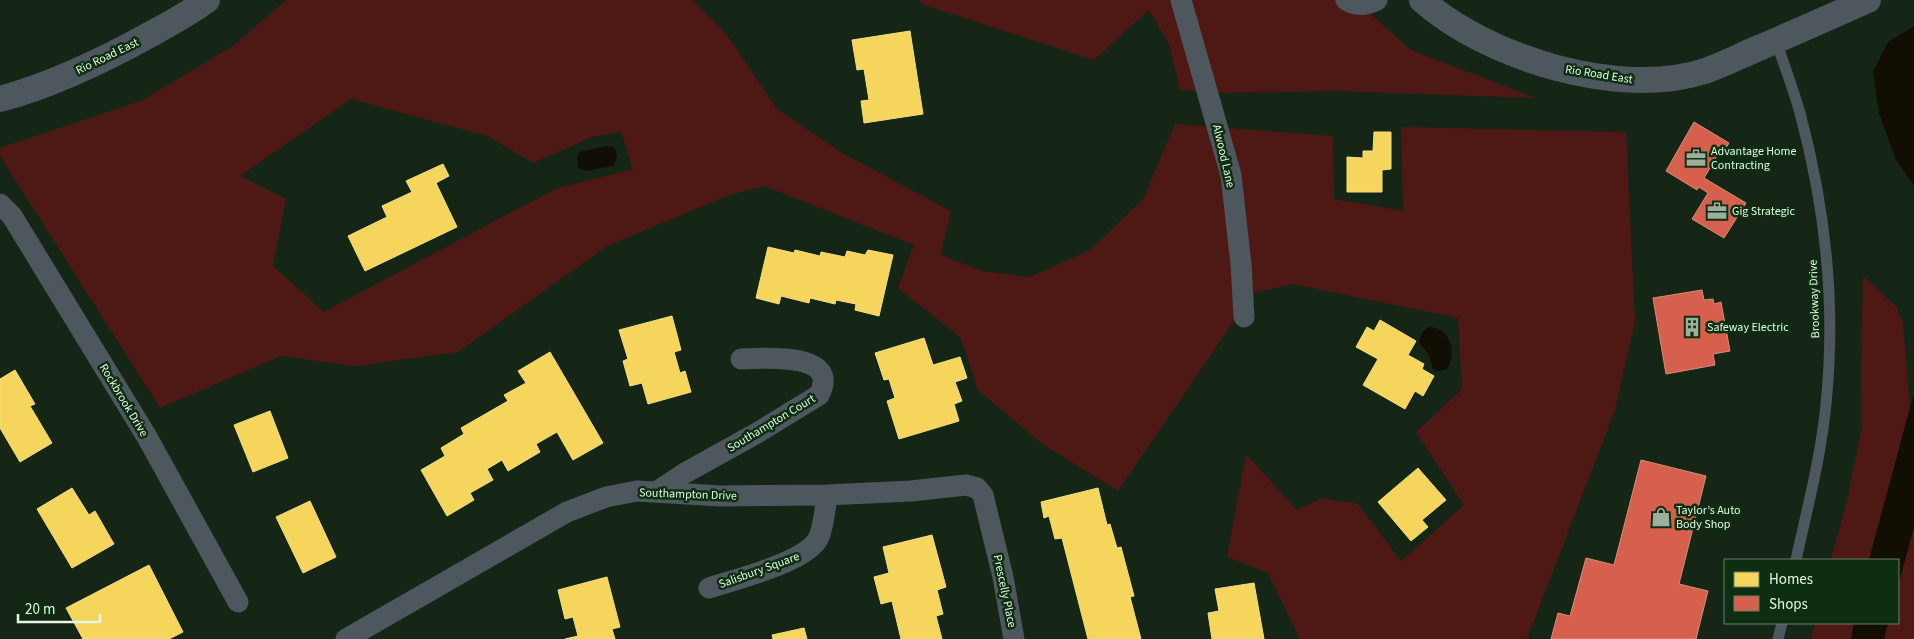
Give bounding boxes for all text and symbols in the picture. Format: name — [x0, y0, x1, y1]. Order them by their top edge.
street label: Rio Road East — [73, 34, 142, 79]
street label: Rio Road East — [1564, 61, 1634, 88]
street label: Alwood Lane — [1208, 123, 1239, 190]
place label: Advantage Home Contracting — [1711, 143, 1797, 174]
office icon: Advantage Home Contracting — [1685, 147, 1707, 169]
office icon: Gig Strategic — [1706, 200, 1728, 222]
place label: Gig Strategic — [1732, 203, 1795, 220]
street label: Brookway Drive — [1805, 259, 1824, 339]
building icon: Safeway Electric — [1681, 316, 1703, 338]
place label: Safeway Electric — [1707, 319, 1789, 336]
street label: Rockbrook Drive — [95, 360, 152, 440]
street label: Southampton Court — [724, 390, 818, 456]
street label: Southampton Drive — [639, 484, 737, 505]
place label: Taylor’s Auto Body Shop — [1676, 502, 1741, 533]
shop icon: Taylor’s Auto Body Shop — [1650, 506, 1672, 528]
street label: Salisbury Square — [716, 548, 802, 593]
street label: Prescelly Place — [988, 553, 1021, 629]
legend — [1724, 559, 1899, 624]
text: Homes — [1769, 569, 1813, 590]
scale bar — [18, 592, 100, 624]
text: Shops — [1769, 594, 1808, 615]
text: 20 m — [25, 599, 55, 620]

